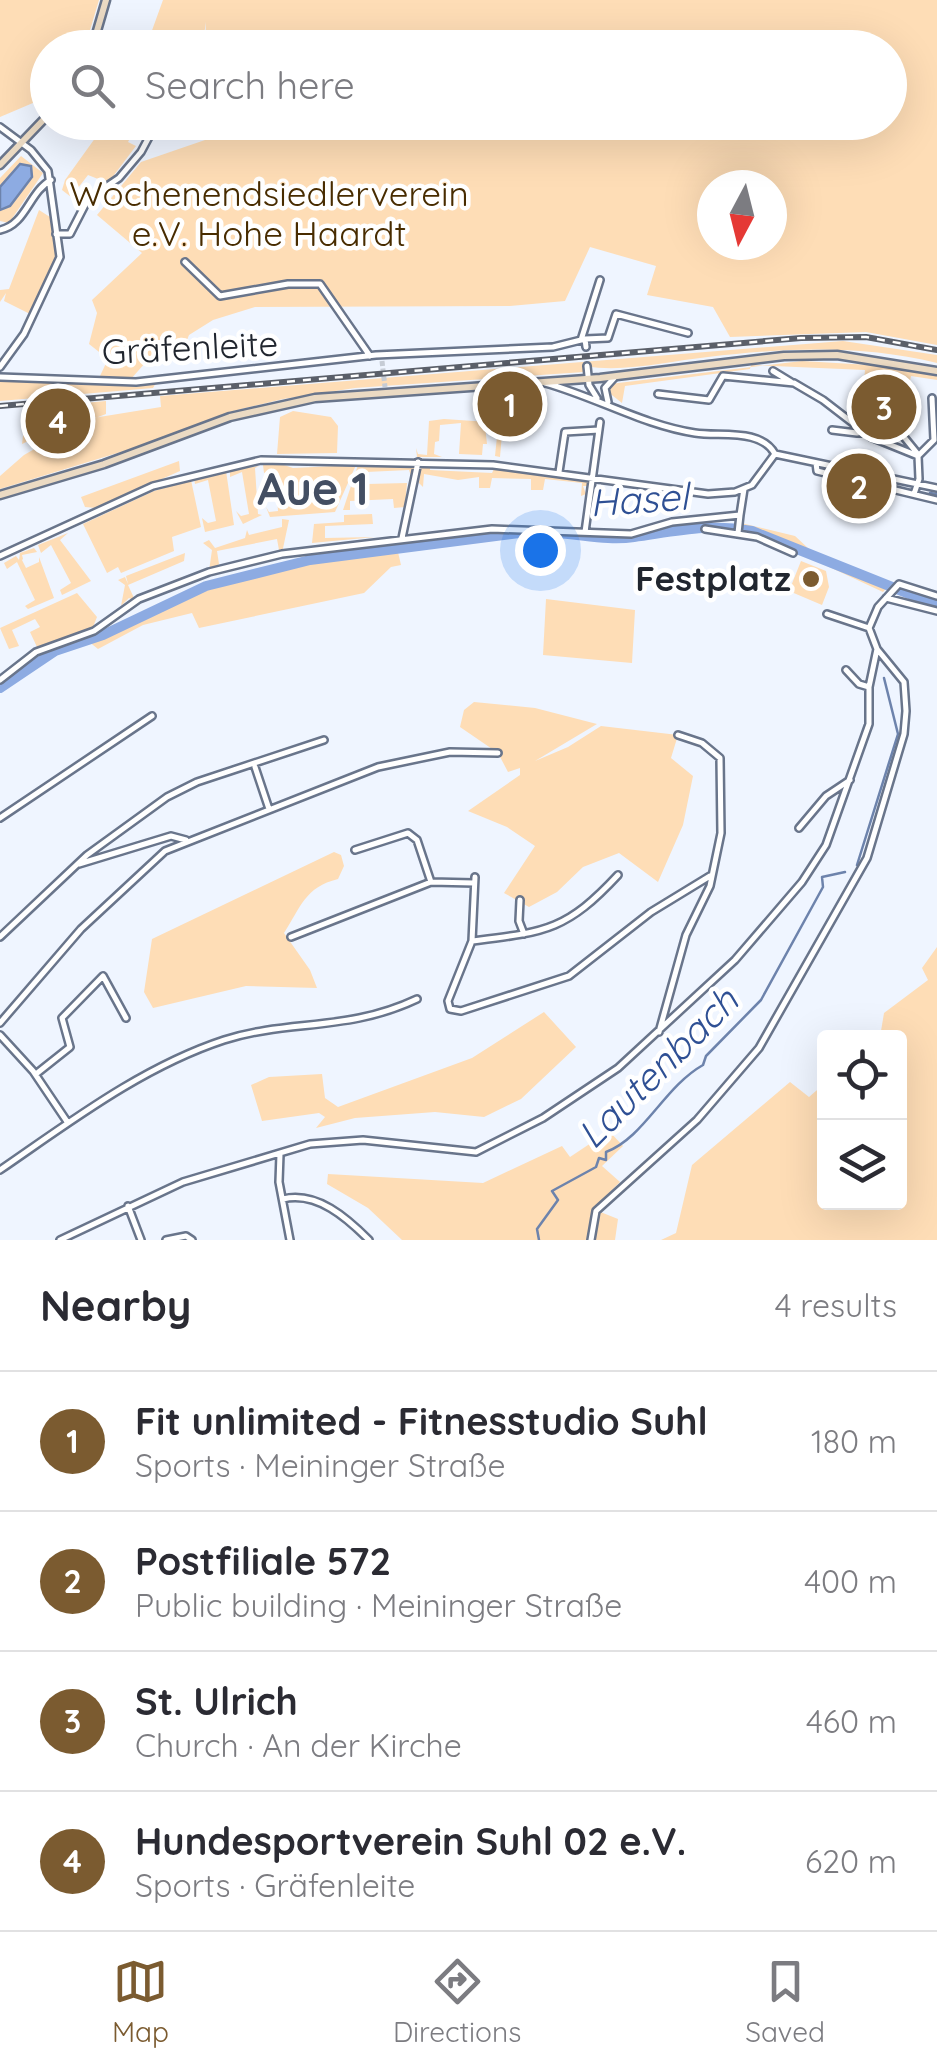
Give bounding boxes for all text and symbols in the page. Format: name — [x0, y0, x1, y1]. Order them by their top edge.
search box — [30, 30, 907, 140]
icon: search — [65, 58, 120, 113]
text: Search here — [145, 61, 355, 109]
north arrow — [697, 170, 787, 260]
park label: Wochenendsiedlerverein e.V. Hohe Haardt — [69, 171, 469, 255]
street label: Gräfenleite — [101, 320, 279, 374]
pin: 1 — [478, 366, 542, 442]
pin: 3 — [852, 370, 916, 444]
pin: 4 — [26, 384, 90, 458]
pin: 2 — [826, 448, 892, 524]
district label: Aue 1 — [257, 460, 369, 516]
water label: Hasel — [588, 471, 694, 526]
your location — [515, 525, 566, 576]
place label: Festplatz — [635, 556, 791, 600]
marker: Festplatz — [800, 568, 822, 590]
water label: Lautenbach — [567, 976, 749, 1158]
map controls — [817, 1030, 907, 1210]
button: locate — [817, 1030, 907, 1120]
button: layers — [817, 1120, 907, 1210]
text: Nearby — [40, 1279, 191, 1332]
text: 4 results — [775, 1285, 897, 1325]
text: Fit unlimited - Fitnesstudio Suhl — [135, 1397, 708, 1445]
text: 1 — [66, 1421, 79, 1461]
text: 180 m — [811, 1421, 897, 1461]
text: Sports · Meininger Straße — [135, 1445, 506, 1485]
text: Postfiliale 572 — [135, 1537, 391, 1585]
text: 2 — [63, 1561, 82, 1601]
text: 400 m — [804, 1561, 897, 1601]
text: Public building · Meininger Straße — [135, 1585, 622, 1625]
text: St. Ulrich — [135, 1677, 298, 1725]
text: 3 — [64, 1701, 81, 1741]
text: 460 m — [806, 1701, 897, 1741]
text: Church · An der Kirche — [135, 1725, 462, 1765]
text: Hundesportverein Suhl 02 e.V. — [135, 1817, 686, 1865]
text: 4 — [63, 1841, 82, 1881]
text: 620 m — [805, 1841, 897, 1881]
text: Sports · Gräfenleite — [135, 1865, 415, 1905]
tab: Map — [112, 1954, 169, 2049]
tab: Directions — [393, 1954, 521, 2049]
tab: Saved — [745, 1954, 825, 2049]

